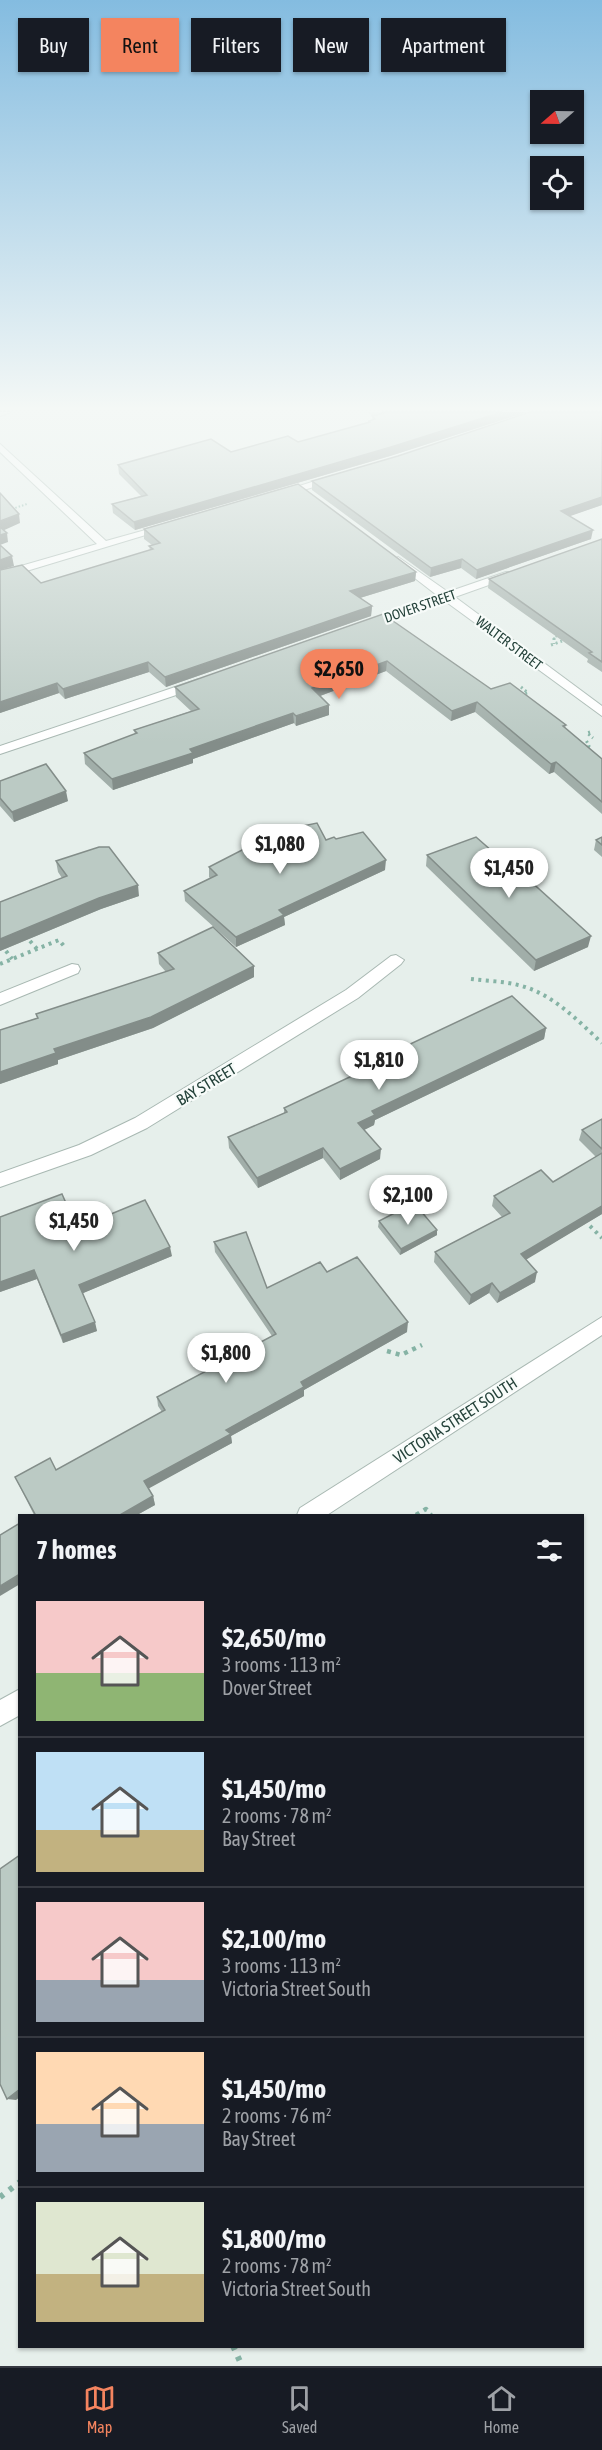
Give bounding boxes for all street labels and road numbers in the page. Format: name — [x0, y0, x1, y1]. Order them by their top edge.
street label: DOVER STREET — [382, 586, 458, 626]
street label: WALTER STREET — [473, 613, 545, 673]
street label: BAY STREET — [173, 1059, 239, 1109]
street label: VICTORIA STREET SOUTH — [390, 1373, 520, 1467]

